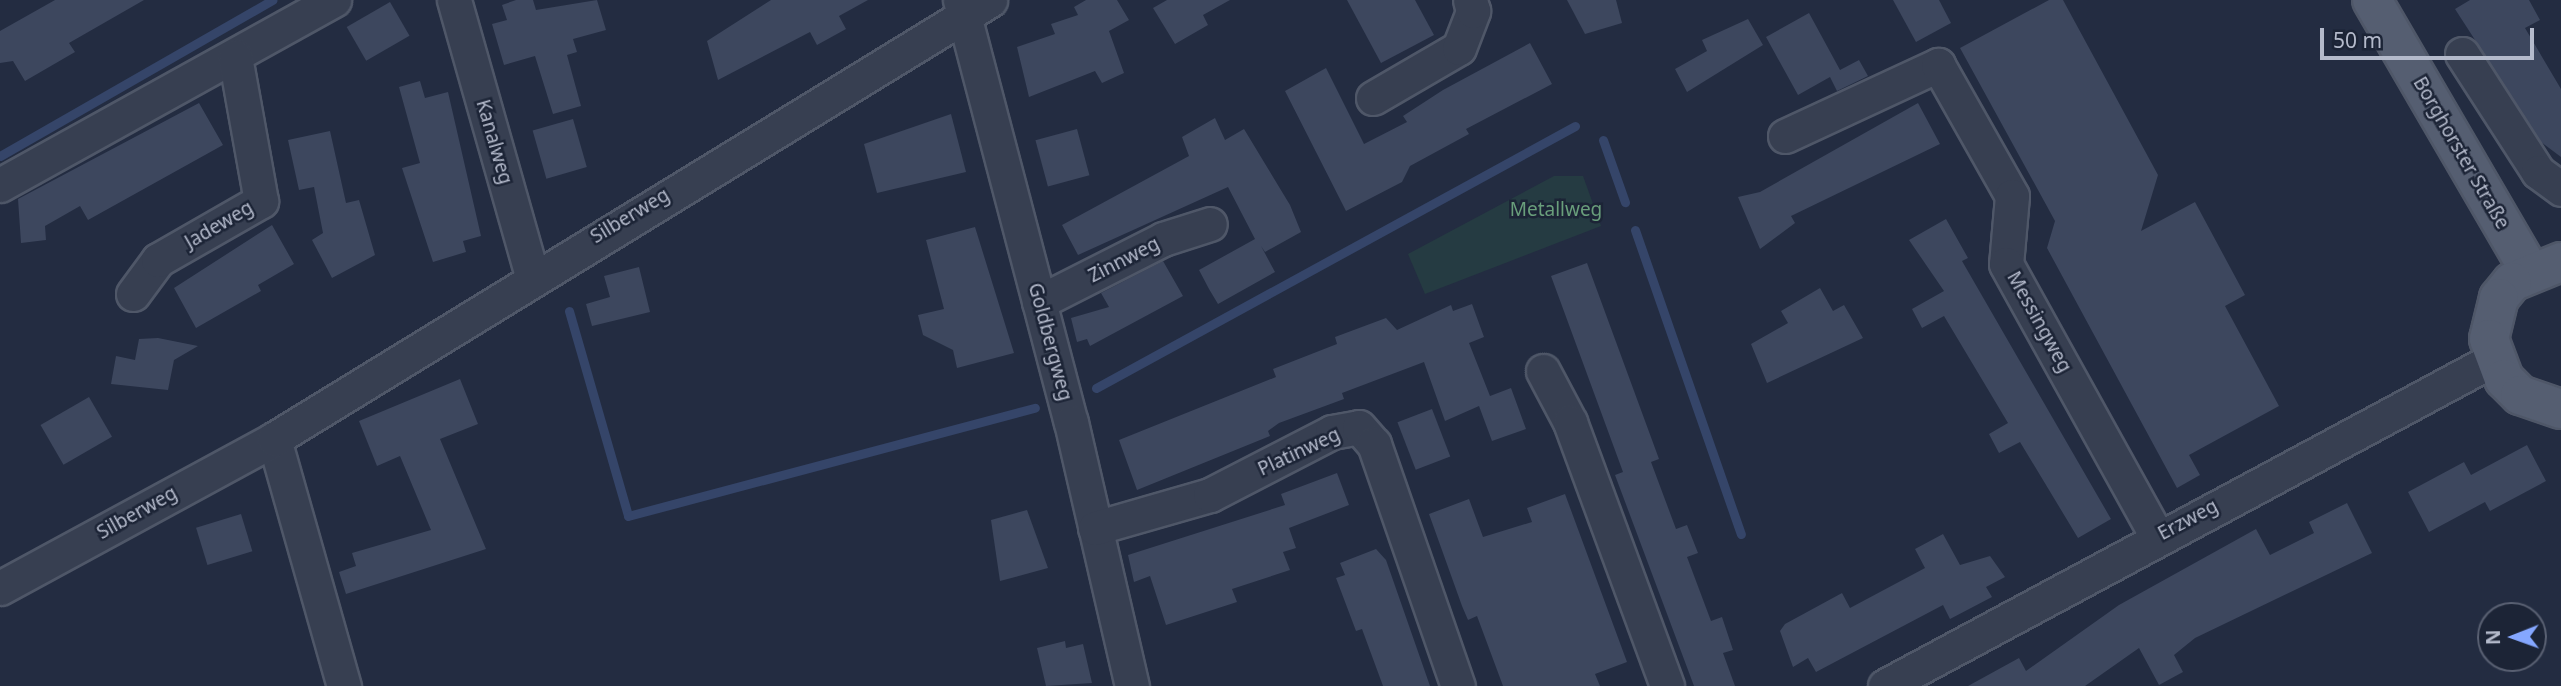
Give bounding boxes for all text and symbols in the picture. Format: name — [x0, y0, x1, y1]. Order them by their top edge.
scale bar — [2323, 14, 2536, 58]
text: 50 m — [2333, 26, 2382, 54]
street label: Borghorster Straße — [2408, 73, 2514, 233]
street label: Kanalweg — [471, 97, 517, 187]
street label: Silberweg — [586, 184, 674, 248]
street label: Jadeweg — [181, 196, 257, 254]
park label: Metallweg — [1510, 199, 1602, 221]
street label: Zinnweg — [1085, 232, 1163, 288]
street label: Messingweg — [2002, 268, 2076, 376]
street label: Goldbergweg — [1023, 281, 1077, 403]
street label: Platinweg — [1254, 423, 1344, 481]
street label: Silberweg — [93, 482, 181, 544]
street label: Erzweg — [2154, 495, 2222, 545]
north arrow — [2477, 602, 2547, 672]
text: N — [2480, 629, 2506, 645]

